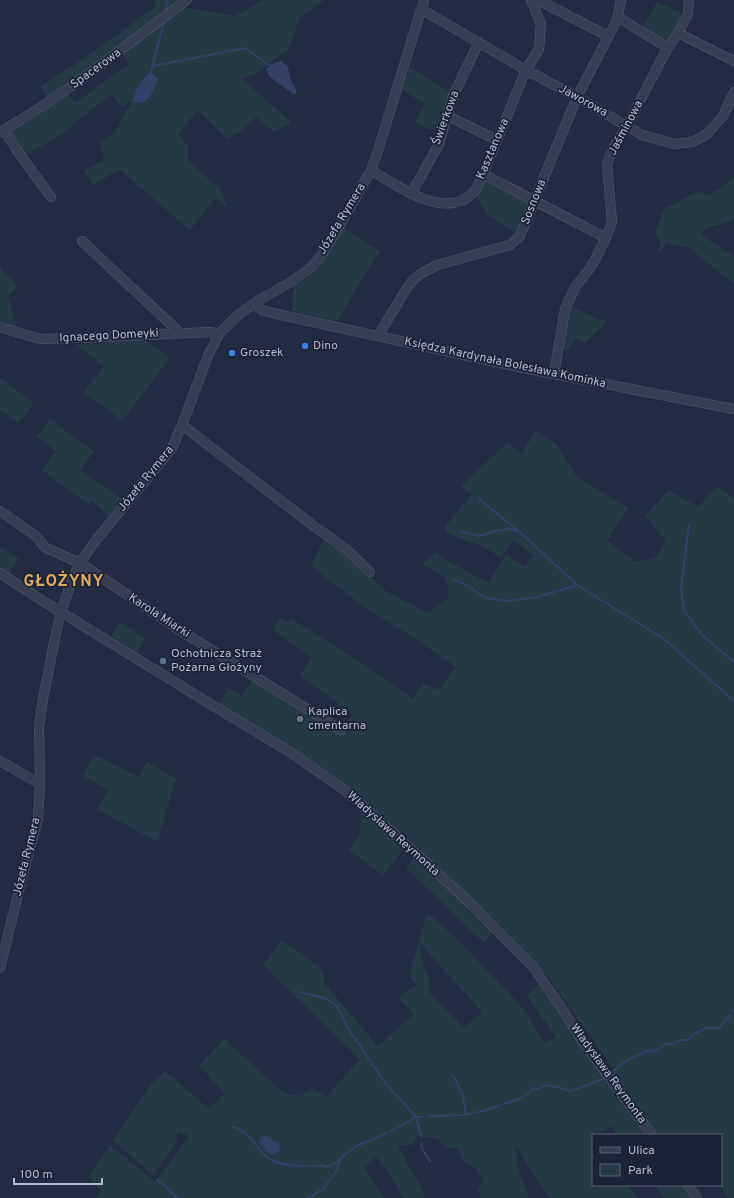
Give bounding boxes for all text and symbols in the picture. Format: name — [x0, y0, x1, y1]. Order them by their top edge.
street label: Spacerowa — [67, 45, 125, 93]
street label: Jaworowa — [556, 81, 610, 121]
street label: Świerkowa — [429, 89, 463, 147]
street label: Jaśminowa — [605, 98, 647, 158]
street label: Kasztanowa — [473, 116, 513, 182]
street label: Sosnowa — [518, 177, 550, 227]
street label: Józefa Rymera — [314, 180, 370, 258]
street label: Ignacego Domeyki — [59, 325, 159, 347]
street label: Księdza Kardynała Bolesława Kominka — [403, 334, 607, 392]
place label: Dino — [313, 338, 338, 354]
marker: Dino — [300, 341, 310, 351]
place label: Groszek — [240, 345, 283, 361]
marker: Groszek — [227, 348, 237, 358]
street label: Józefa Rymera — [114, 443, 178, 515]
district label: GŁOŻYNY — [24, 570, 104, 592]
street label: Karola Miarki — [125, 590, 193, 642]
place label: Ochotnicza Straż Pożarna Głożyny — [171, 646, 262, 676]
marker: Ochotnicza Straż Pożarna Głożyny — [158, 656, 168, 666]
place label: Kaplica cmentarna — [308, 704, 366, 734]
marker: Kaplica cmentarna — [295, 714, 305, 724]
street label: Władysława Reymonta — [343, 788, 443, 880]
street label: Józefa Rymera — [10, 816, 44, 898]
street label: Władysława Reymonta — [566, 1021, 650, 1127]
legend — [592, 1134, 722, 1186]
text: Ulica — [628, 1143, 655, 1159]
scale bar — [14, 1160, 102, 1186]
text: Park — [628, 1163, 653, 1179]
text: 100 m — [20, 1167, 53, 1183]

